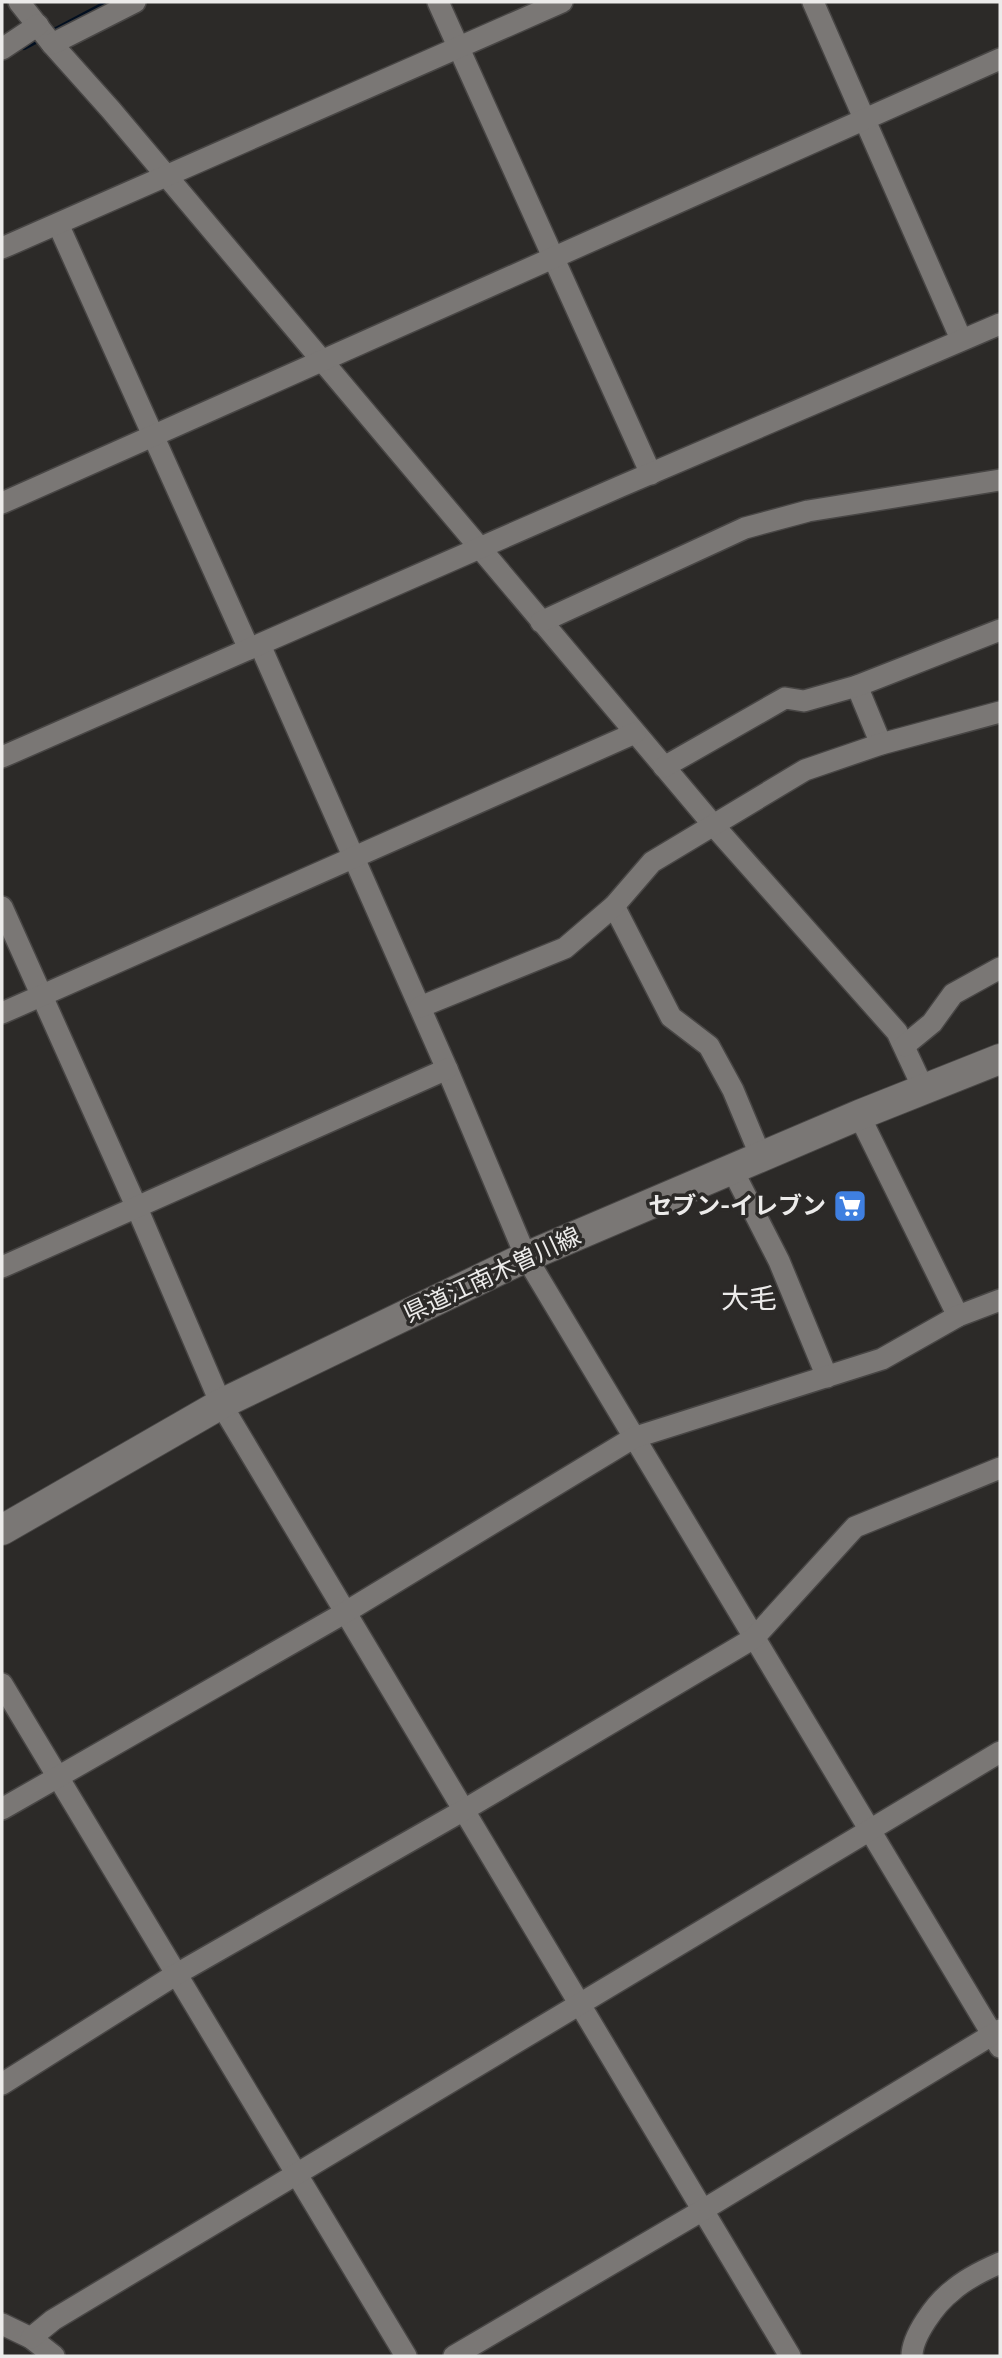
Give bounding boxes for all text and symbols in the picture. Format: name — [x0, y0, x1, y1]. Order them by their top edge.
supermarket icon: セブン-イレブン — [831, 1187, 869, 1225]
place label: セブン-イレブン — [648, 1191, 826, 1220]
street label: 県道江南木曽川線 — [399, 1221, 585, 1328]
district label: 大毛 — [721, 1281, 777, 1315]

